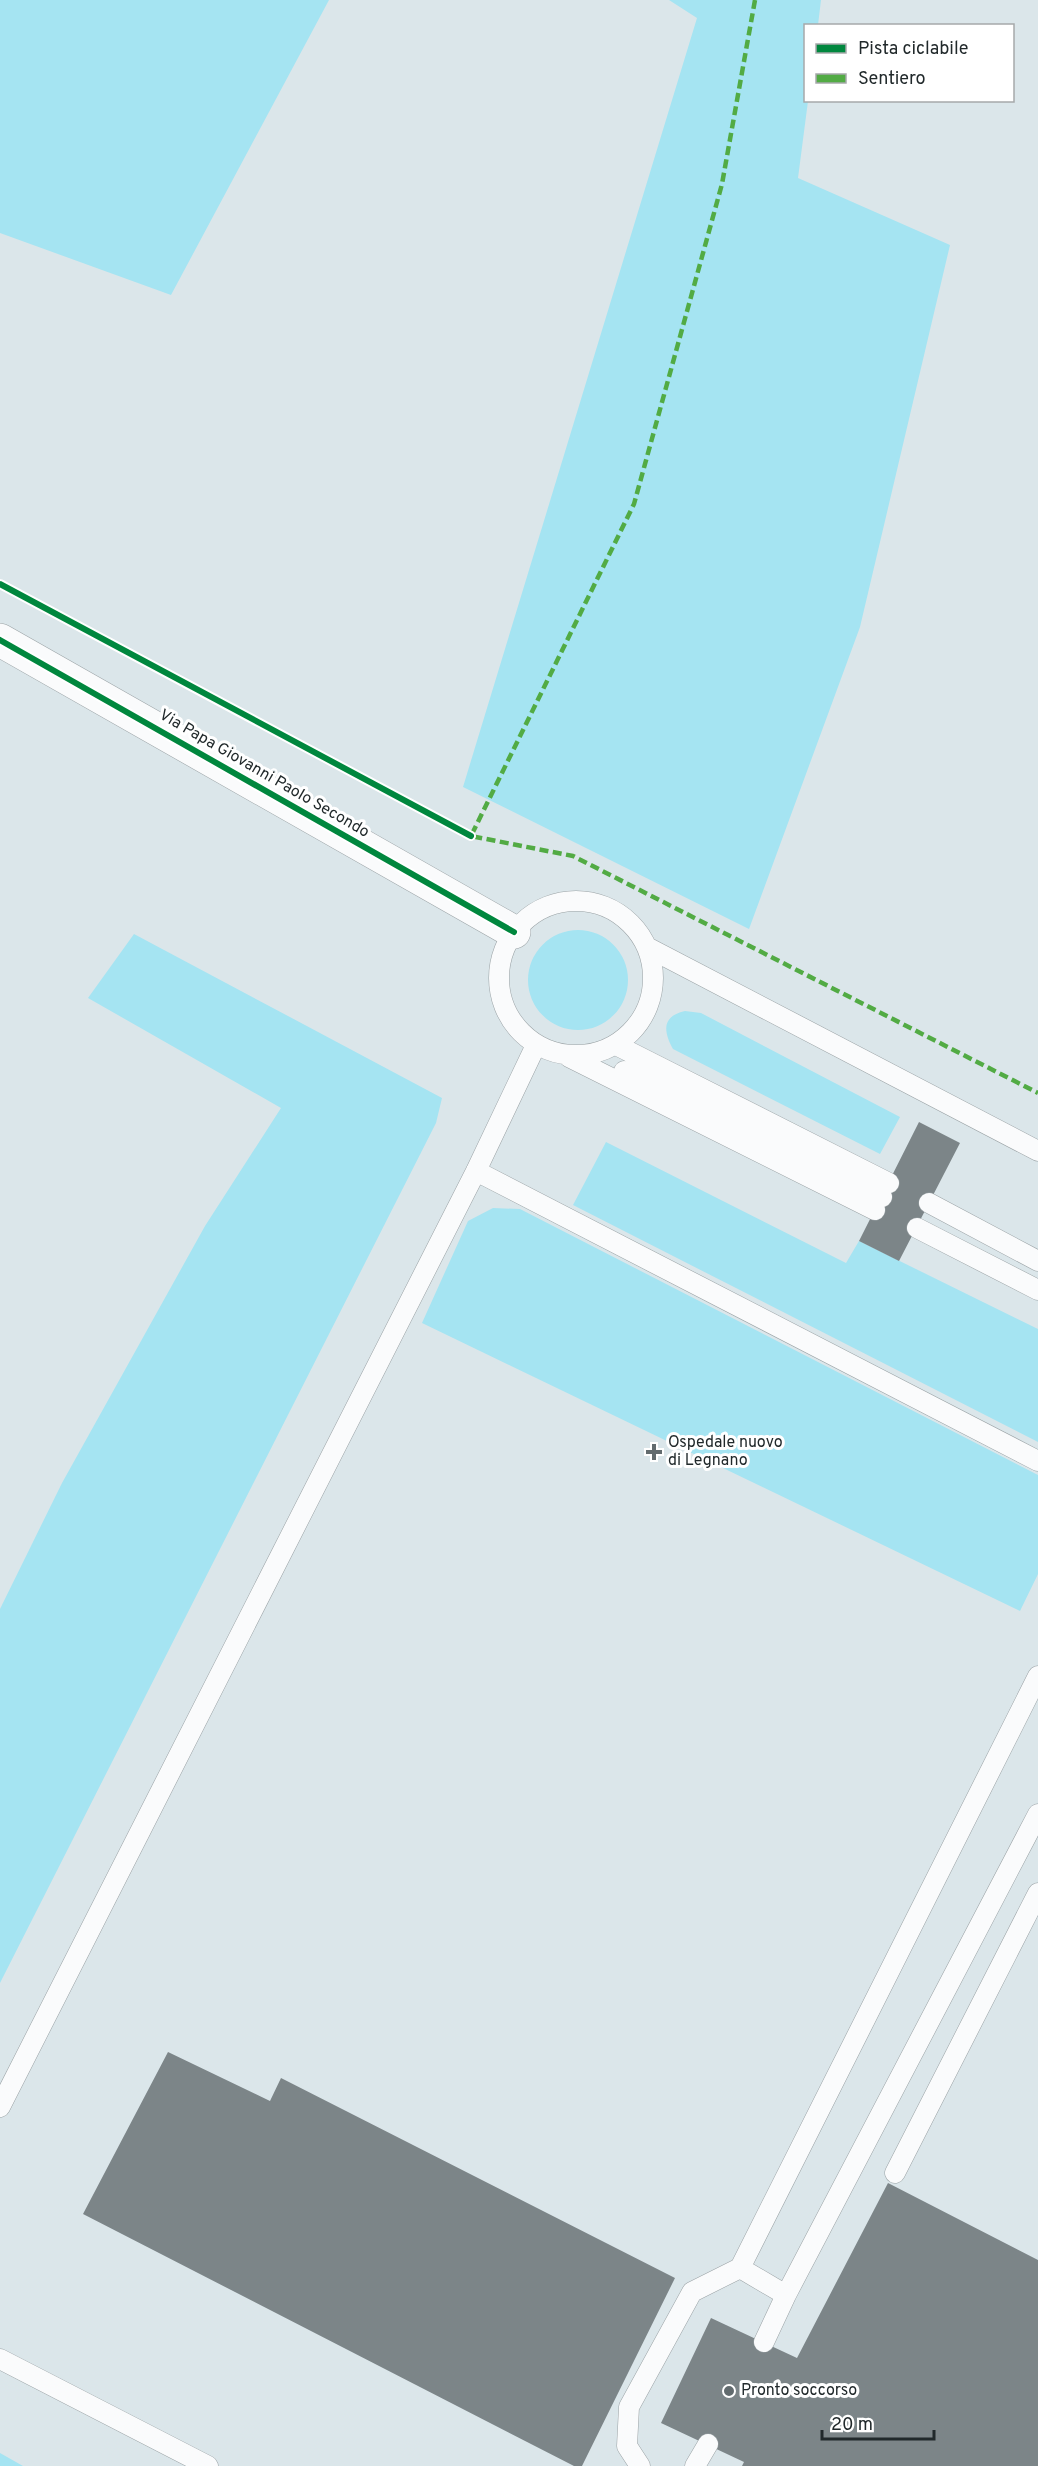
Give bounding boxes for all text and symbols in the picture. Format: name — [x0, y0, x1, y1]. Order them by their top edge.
legend — [804, 24, 1014, 102]
text: Pista ciclabile — [858, 38, 968, 61]
text: Sentiero — [858, 68, 926, 91]
street label: Via Papa Giovanni Paolo Secondo — [155, 705, 373, 843]
place label: Ospedale nuovo di Legnano — [668, 1433, 783, 1471]
marker: Ospedale nuovo di Legnano — [645, 1443, 663, 1461]
place label: Pronto soccorso — [741, 2381, 857, 2401]
marker: Pronto soccorso — [722, 2384, 736, 2398]
scale bar — [822, 2403, 934, 2441]
text: 20 m — [831, 2414, 873, 2437]

